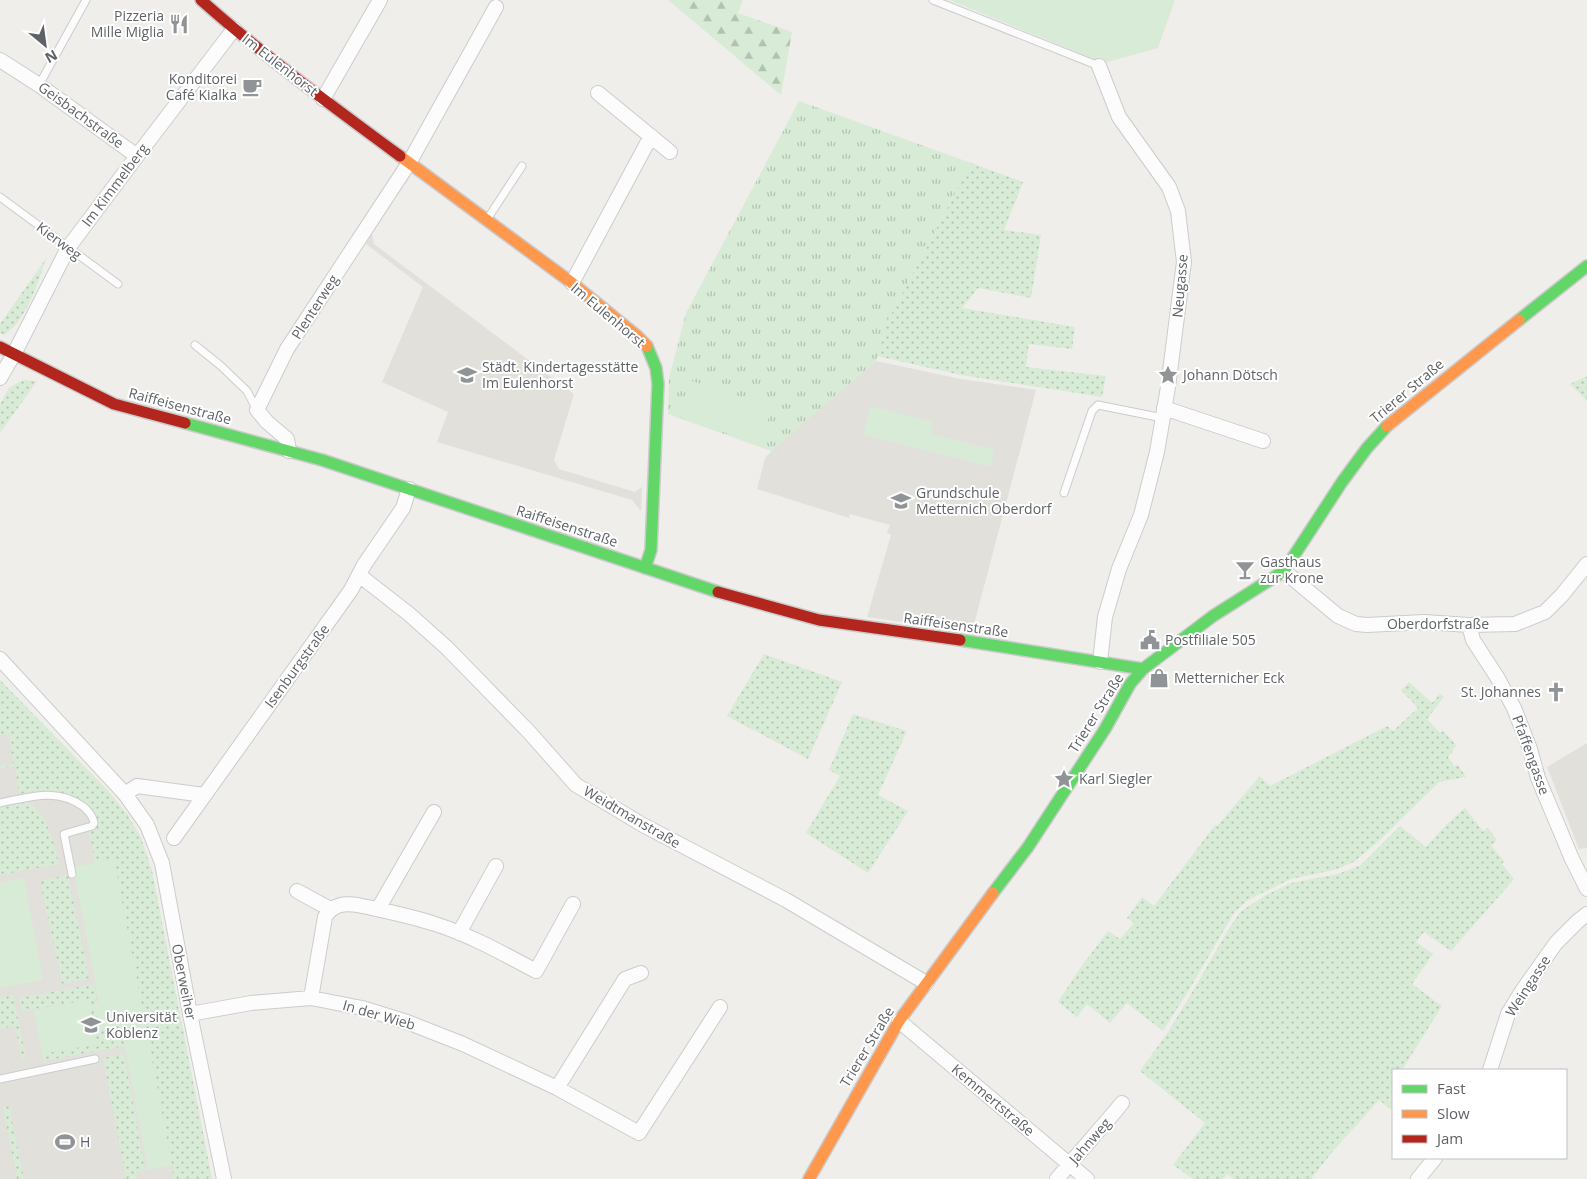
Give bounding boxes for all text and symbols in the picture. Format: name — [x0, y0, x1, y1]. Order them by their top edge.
place label: Pizzeria Mille Miglia — [91, 6, 164, 41]
restaurant icon: Pizzeria Mille Miglia — [168, 13, 190, 35]
north arrow — [20, 20, 70, 70]
street label: Im Eulenhorst — [239, 29, 322, 100]
text: N — [42, 46, 61, 68]
place label: Konditorei Café Kialka — [166, 69, 237, 104]
cafe icon: Konditorei Café Kialka — [241, 76, 263, 98]
street label: Geisbachstraße — [35, 77, 128, 152]
street label: Im Kimmelberg — [77, 139, 152, 230]
street label: Kierweg — [33, 217, 86, 264]
street label: Neugasse — [1167, 253, 1192, 318]
street label: Plenterweg — [287, 270, 343, 343]
street label: Im Eulenhorst — [567, 278, 649, 351]
street label: Trierer Straße — [1366, 354, 1448, 427]
place label: Städt. Kindertagesstätte Im Eulenhorst — [482, 357, 638, 392]
school or university icon: Städt. Kindertagesstätte Im Eulenhorst — [456, 364, 478, 386]
place icon: Johann Dötsch — [1157, 364, 1179, 386]
place label: Johann Dötsch — [1181, 365, 1278, 384]
street label: Raiffeisenstraße — [127, 383, 234, 428]
place label: Grundschule Metternich Oberdorf — [916, 483, 1053, 518]
school or university icon: Grundschule Metternich Oberdorf — [890, 490, 912, 512]
street label: Raiffeisenstraße — [514, 500, 620, 551]
place label: Gasthaus zur Krone — [1260, 552, 1324, 587]
bar icon: Gasthaus zur Krone — [1234, 559, 1256, 581]
street label: Raiffeisenstraße — [902, 608, 1010, 641]
street label: Oberdorfstraße — [1387, 614, 1489, 633]
street label: Isenburgstraße — [260, 620, 334, 711]
public building icon: Postfiliale 505 — [1139, 629, 1161, 651]
place label: Postfiliale 505 — [1165, 630, 1256, 649]
shop icon: Metternicher Eck — [1148, 667, 1170, 689]
place label: Metternicher Eck — [1174, 668, 1285, 687]
street label: Trierer Straße — [1064, 669, 1128, 756]
church icon: St. Johannes — [1545, 681, 1567, 703]
place label: St. Johannes — [1461, 682, 1541, 701]
street label: Pfaffengasse — [1508, 712, 1555, 797]
place icon: Karl Siegler — [1053, 768, 1075, 790]
place label: Karl Siegler — [1079, 769, 1152, 788]
street label: Weidtmanstraße — [580, 781, 684, 852]
street label: Oberweiher — [168, 942, 201, 1022]
street label: Weingasse — [1501, 951, 1555, 1020]
street label: In der Wieb — [341, 995, 418, 1034]
street label: Trierer Straße — [835, 1003, 898, 1090]
place label: Universität Koblenz — [106, 1007, 177, 1042]
school or university icon: Universität Koblenz — [80, 1014, 102, 1036]
street label: Kemmertstraße — [948, 1059, 1039, 1140]
legend — [1392, 1069, 1567, 1159]
text: Fast — [1437, 1078, 1466, 1098]
text: Slow — [1437, 1103, 1470, 1123]
street label: Jahnweg — [1063, 1113, 1115, 1169]
text: Jam — [1435, 1128, 1463, 1148]
sports icon: H — [54, 1131, 76, 1153]
place label: H — [80, 1132, 90, 1151]

